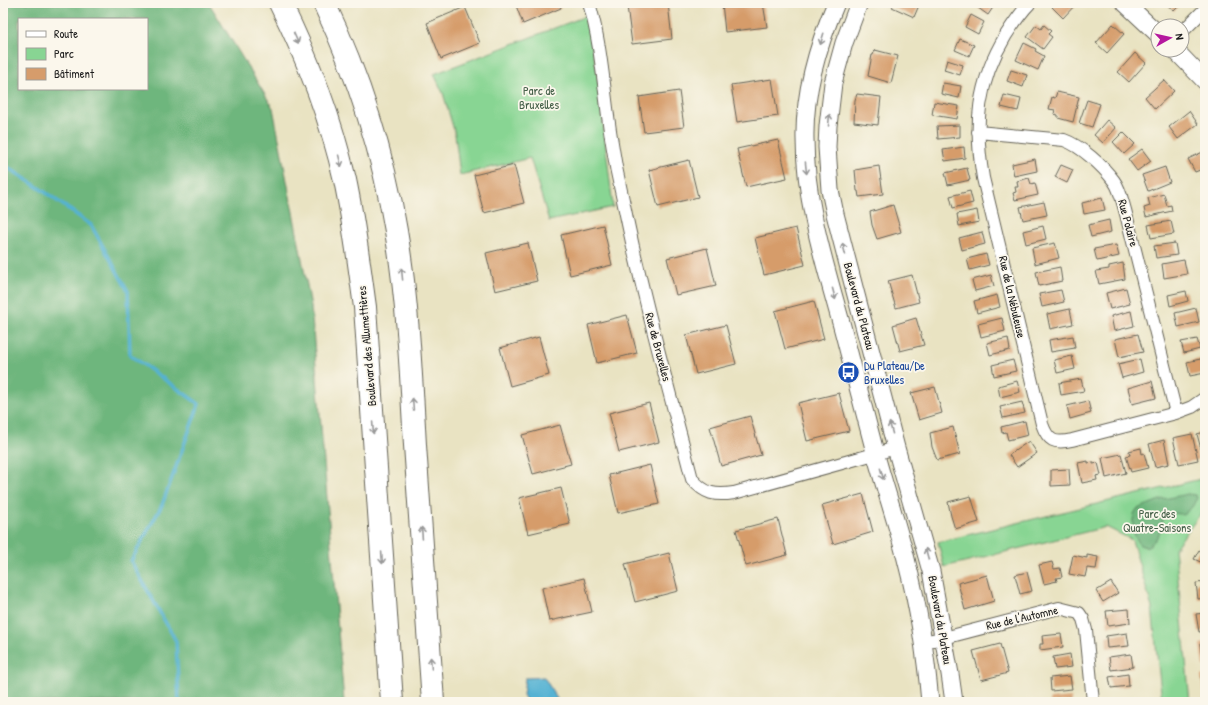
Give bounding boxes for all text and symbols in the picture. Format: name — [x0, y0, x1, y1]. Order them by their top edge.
legend — [18, 18, 148, 90]
north arrow — [1150, 18, 1190, 58]
text: Route — [54, 25, 78, 42]
one-way arrow — [293, 32, 300, 44]
one-way arrow — [818, 33, 825, 46]
text: N — [1173, 33, 1187, 41]
text: Parc — [54, 45, 74, 62]
text: Bâtiment — [54, 65, 95, 82]
park label: Parc de Bruxelles — [519, 82, 559, 113]
one-way arrow — [825, 114, 832, 127]
one-way arrow — [336, 154, 344, 167]
one-way arrow — [802, 161, 810, 174]
street label: Rue Polaire — [1114, 197, 1143, 249]
one-way arrow — [840, 242, 847, 255]
street label: Rue de la Nébuleuse — [995, 254, 1030, 340]
street label: Boulevard du Plateau — [840, 260, 879, 352]
one-way arrow — [398, 268, 406, 281]
street label: Boulevard des Allumettières — [353, 285, 380, 407]
one-way arrow — [831, 288, 838, 301]
street label: Rue de Bruxelles — [641, 311, 676, 383]
place label: Du Plateau/De Bruxelles — [864, 357, 925, 388]
bus stop icon: Du Plateau/De Bruxelles — [836, 360, 862, 386]
one-way arrow — [409, 398, 416, 411]
one-way arrow — [370, 421, 377, 434]
one-way arrow — [887, 422, 894, 435]
one-way arrow — [879, 467, 886, 480]
park label: Parc des Quatre-Saisons — [1123, 505, 1191, 536]
one-way arrow — [418, 527, 425, 540]
one-way arrow — [922, 547, 930, 560]
one-way arrow — [378, 551, 385, 564]
street label: Boulevard du Plateau — [924, 574, 957, 666]
street label: Rue de l'Automne — [984, 601, 1060, 634]
one-way arrow — [427, 657, 434, 670]

